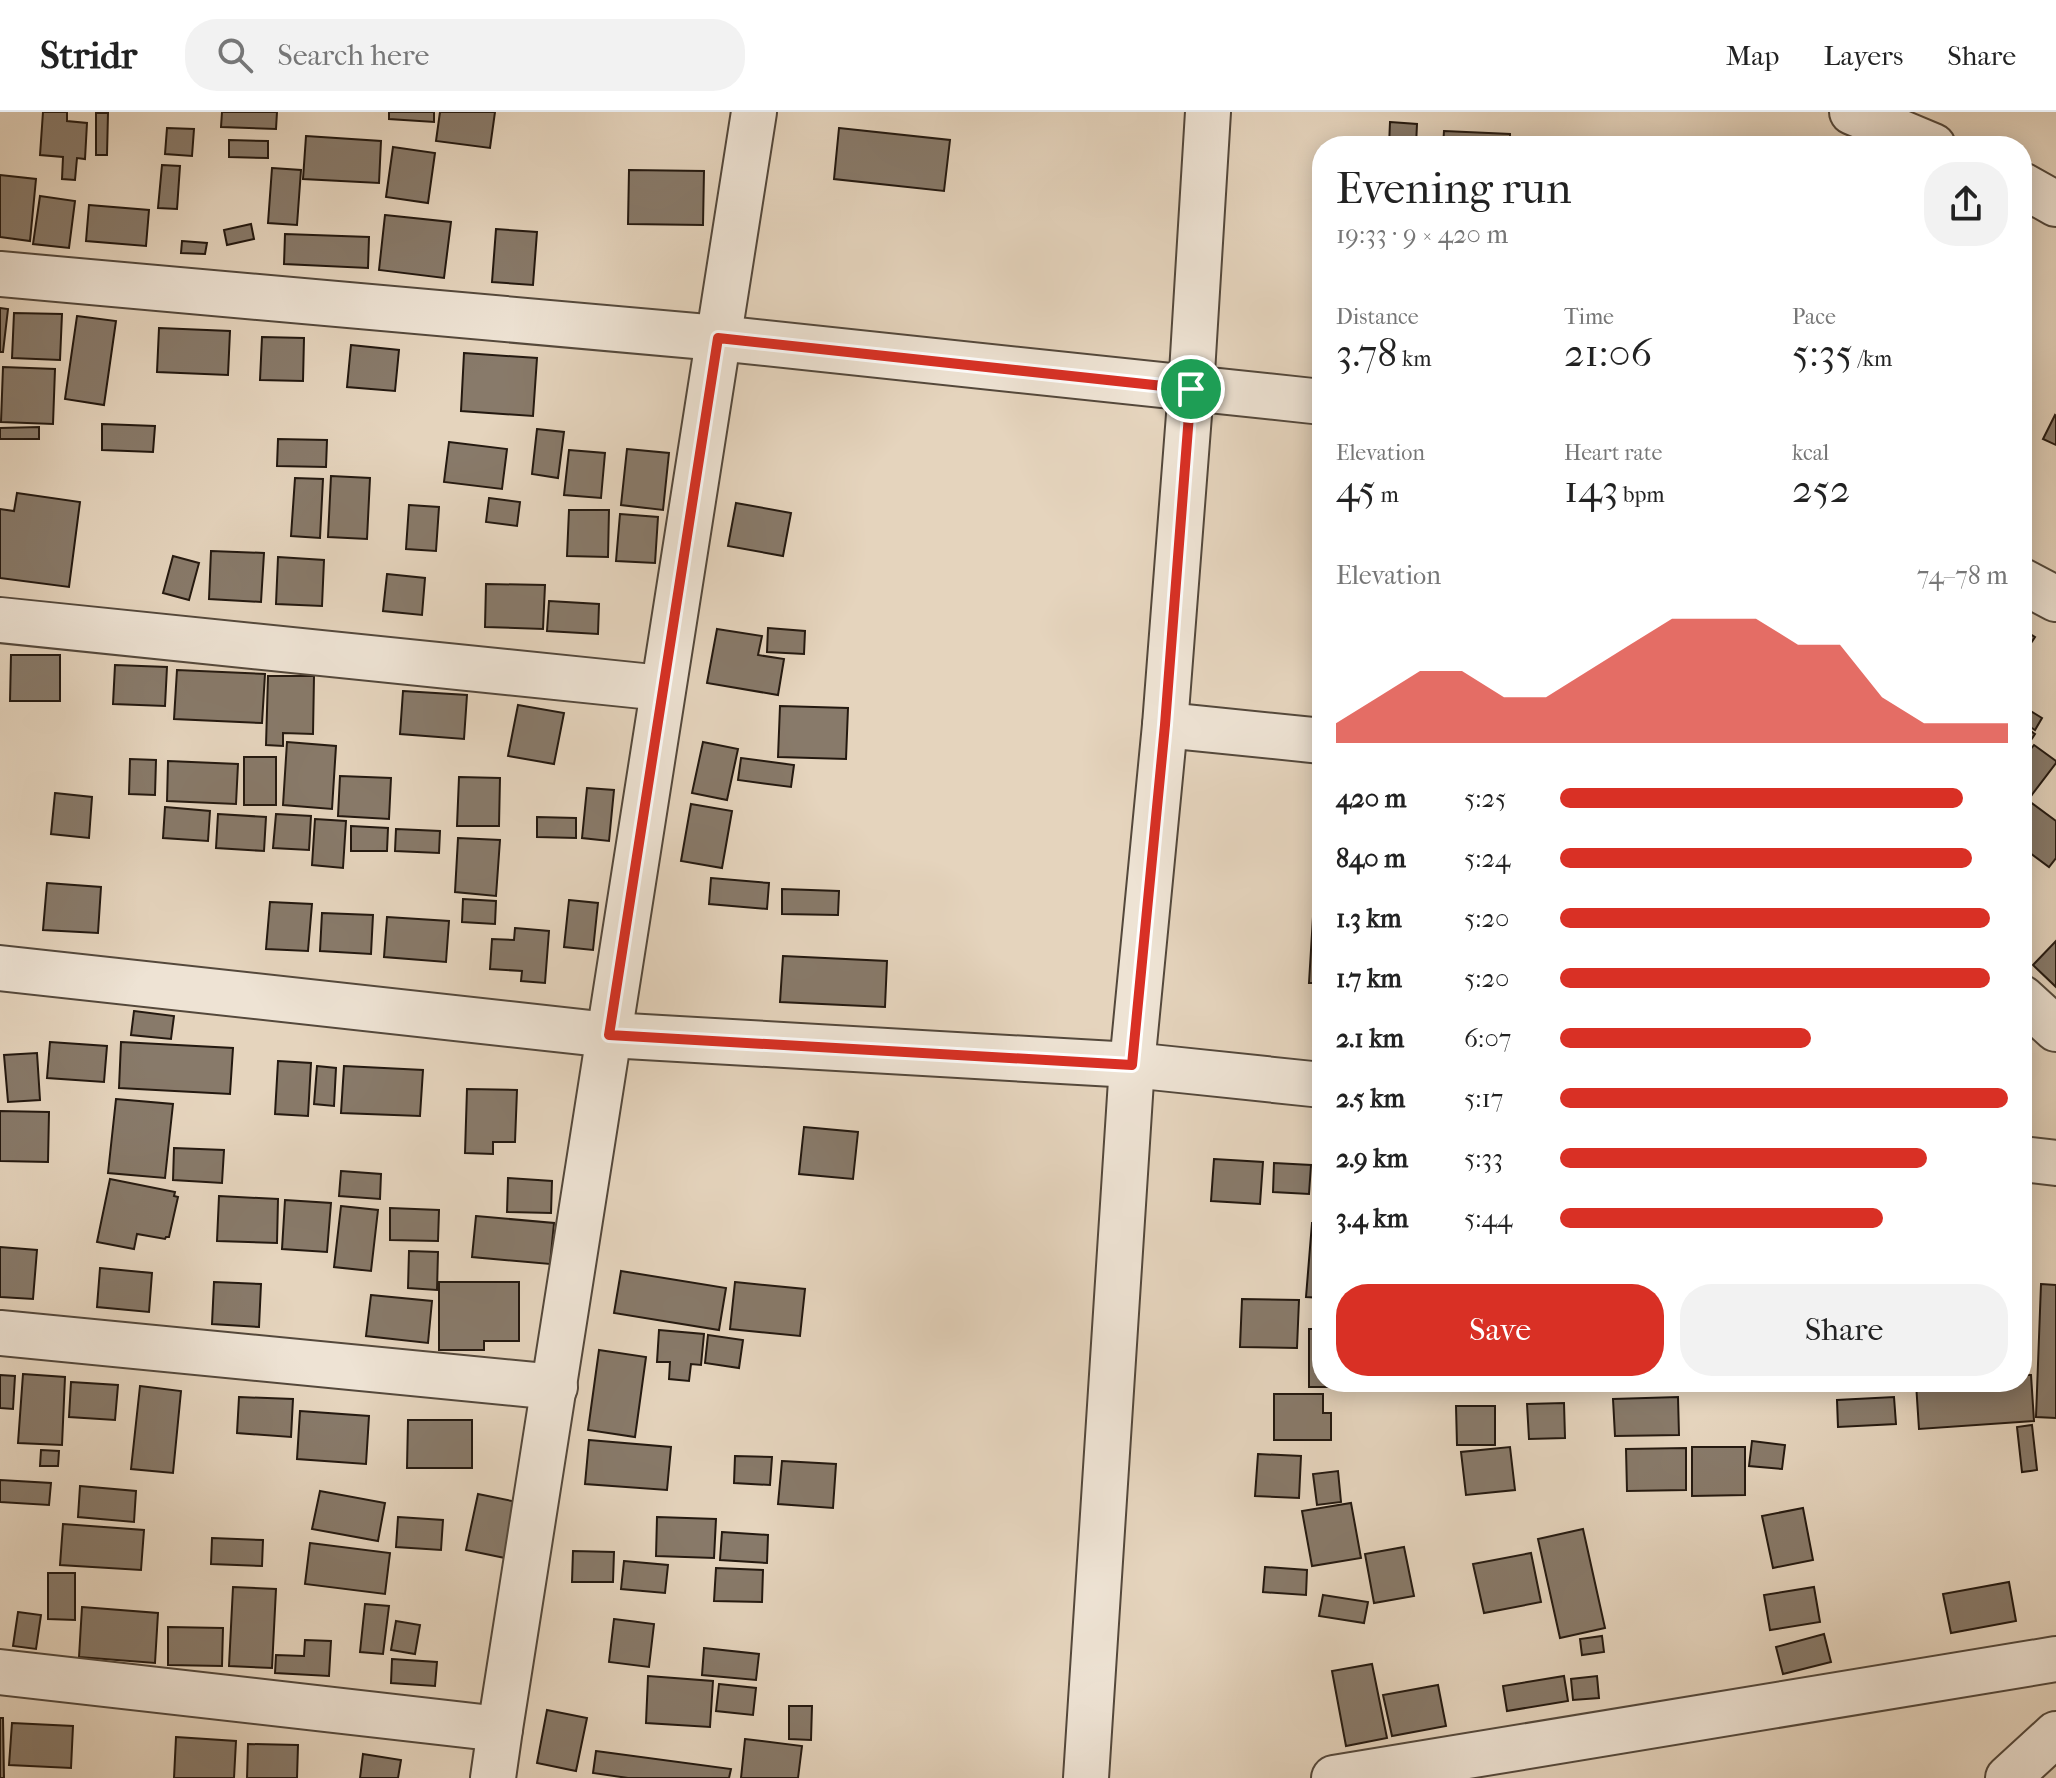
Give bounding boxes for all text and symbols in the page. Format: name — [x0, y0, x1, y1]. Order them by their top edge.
search box — [185, 19, 745, 91]
text: Stridr — [40, 33, 137, 78]
icon: search — [213, 33, 257, 77]
text: Search here — [277, 38, 429, 73]
text: Map — [1726, 39, 1779, 72]
text: Layers — [1823, 39, 1903, 72]
text: Share — [1947, 39, 2016, 72]
button: share — [1924, 162, 2008, 246]
text: Evening run — [1336, 163, 1571, 214]
text: 19:33 · 9 × 420 m — [1336, 219, 1508, 250]
text: Distance — [1336, 304, 1419, 330]
text: Time — [1564, 304, 1614, 330]
text: Pace — [1792, 304, 1836, 330]
text: 3.78 — [1336, 330, 1397, 376]
text: 21:06 — [1564, 330, 1652, 376]
text: 5:35 — [1792, 330, 1853, 376]
text: km — [1397, 346, 1432, 372]
text: /km — [1853, 346, 1892, 372]
pin — [1157, 355, 1225, 423]
icon: arrive — [1169, 367, 1213, 411]
text: Elevation — [1336, 440, 1425, 466]
text: Heart rate — [1564, 440, 1663, 466]
text: kcal — [1792, 440, 1829, 466]
text: 45 — [1336, 466, 1376, 512]
text: 143 — [1564, 466, 1618, 512]
text: 252 — [1792, 466, 1850, 512]
text: m — [1376, 482, 1399, 508]
text: bpm — [1618, 482, 1665, 508]
text: Elevation — [1336, 560, 1441, 591]
text: 74–78 m — [1917, 560, 2008, 591]
text: 420 m — [1336, 783, 1406, 814]
text: 5:25 — [1464, 783, 1506, 814]
text: 840 m — [1336, 843, 1406, 874]
text: 5:24 — [1464, 843, 1510, 874]
text: 1.3 km — [1336, 903, 1402, 934]
text: 5:20 — [1464, 903, 1509, 934]
text: 1.7 km — [1336, 963, 1402, 994]
text: 5:20 — [1464, 963, 1509, 994]
text: 2.1 km — [1336, 1023, 1404, 1054]
text: 6:07 — [1464, 1023, 1511, 1054]
text: 2.5 km — [1336, 1083, 1405, 1114]
text: 5:17 — [1464, 1083, 1503, 1114]
text: 2.9 km — [1336, 1143, 1408, 1174]
text: 5:33 — [1464, 1143, 1503, 1174]
text: 3.4 km — [1336, 1203, 1408, 1234]
text: 5:44 — [1464, 1203, 1512, 1234]
button: Save — [1336, 1284, 1664, 1376]
button: Share — [1680, 1284, 2008, 1376]

